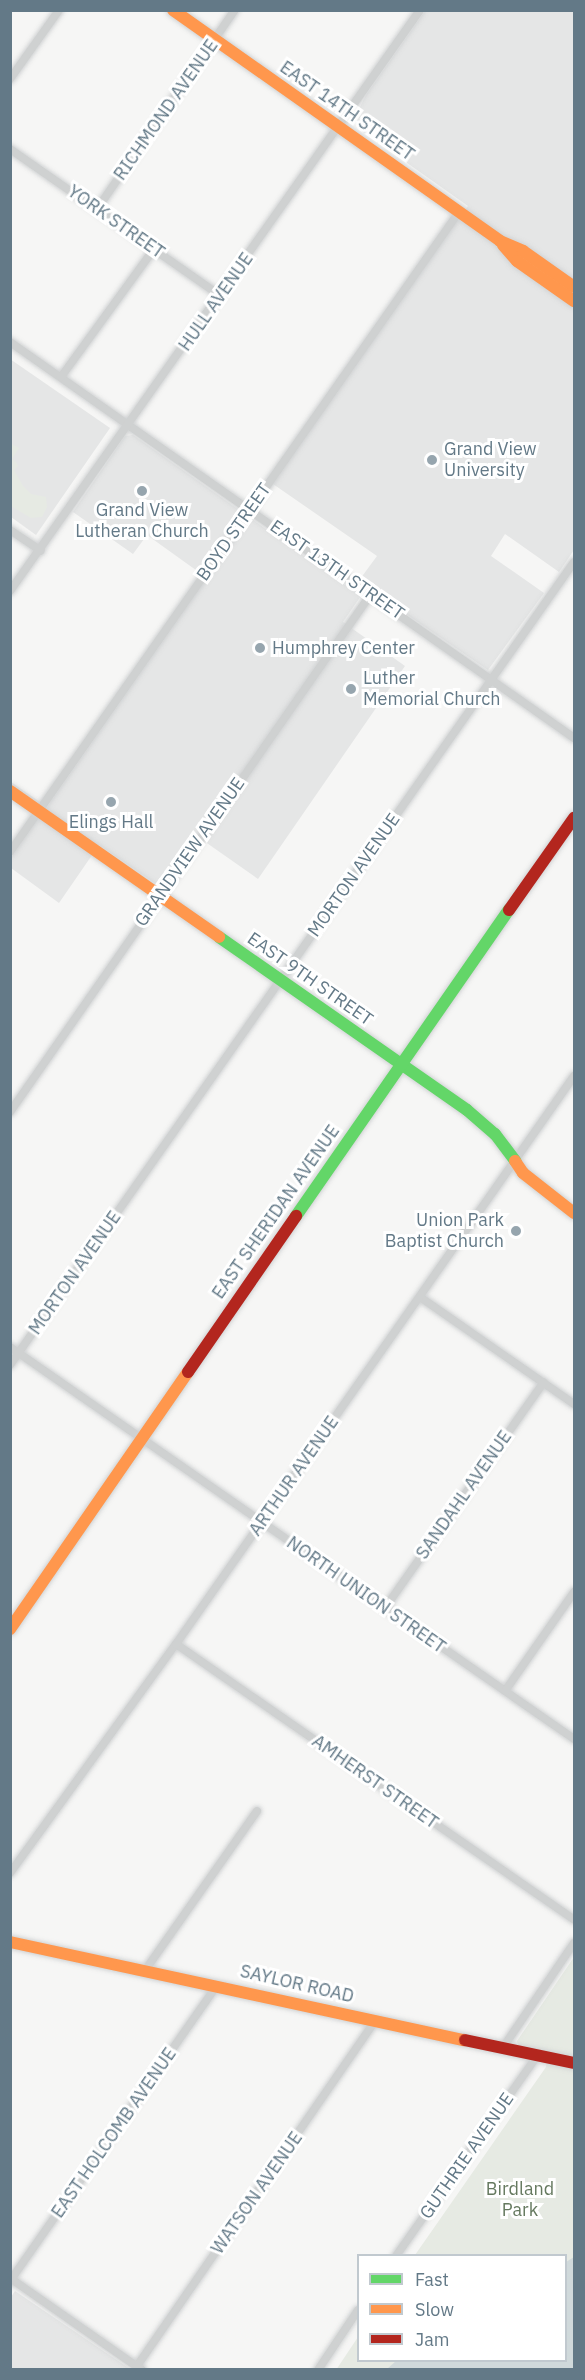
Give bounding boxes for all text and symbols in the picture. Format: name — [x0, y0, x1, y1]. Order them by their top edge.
street label: RICHMOND AVENUE — [109, 36, 223, 184]
street label: EAST 14TH STREET — [276, 57, 418, 165]
street label: YORK STREET — [63, 181, 169, 263]
street label: HULL AVENUE — [174, 249, 258, 355]
place label: Grand View University — [444, 439, 537, 482]
marker: Grand View University — [425, 453, 439, 467]
street label: BOYD STREET — [192, 479, 276, 585]
marker: Grand View Lutheran Church — [135, 484, 149, 498]
place label: Grand View Lutheran Church — [75, 500, 209, 542]
street label: EAST 13TH STREET — [266, 516, 408, 624]
place label: Humphrey Center — [272, 637, 415, 659]
marker: Humphrey Center — [253, 641, 267, 655]
place label: Luther Memorial Church — [363, 668, 501, 710]
marker: Luther Memorial Church — [344, 682, 358, 696]
street label: GRANDVIEW AVENUE — [130, 773, 250, 931]
marker: Elings Hall — [104, 795, 118, 809]
street label: MORTON AVENUE — [303, 809, 405, 941]
place label: Elings Hall — [69, 811, 153, 833]
street label: EAST 9TH STREET — [243, 928, 377, 1030]
street label: EAST SHERIDAN AVENUE — [208, 1121, 344, 1303]
street label: MORTON AVENUE — [24, 1207, 126, 1339]
place label: Union Park Baptist Church — [385, 1210, 504, 1252]
marker: Union Park Baptist Church — [509, 1224, 523, 1238]
street label: ARTHUR AVENUE — [245, 1412, 343, 1540]
street label: SANDAHL AVENUE — [412, 1427, 516, 1563]
street label: NORTH UNION STREET — [282, 1532, 450, 1658]
street label: AMHERST STREET — [308, 1730, 442, 1834]
street label: SAYLOR ROAD — [238, 1960, 356, 2008]
street label: EAST HOLCOMB AVENUE — [47, 2044, 181, 2222]
street label: GUTHRIE AVENUE — [415, 2089, 519, 2223]
street label: WATSON AVENUE — [207, 2128, 307, 2258]
park label: Birdland Park — [486, 2179, 554, 2222]
legend — [357, 2254, 567, 2362]
text: Fast — [415, 2268, 449, 2291]
text: Slow — [415, 2298, 454, 2321]
text: Jam — [415, 2328, 450, 2351]

